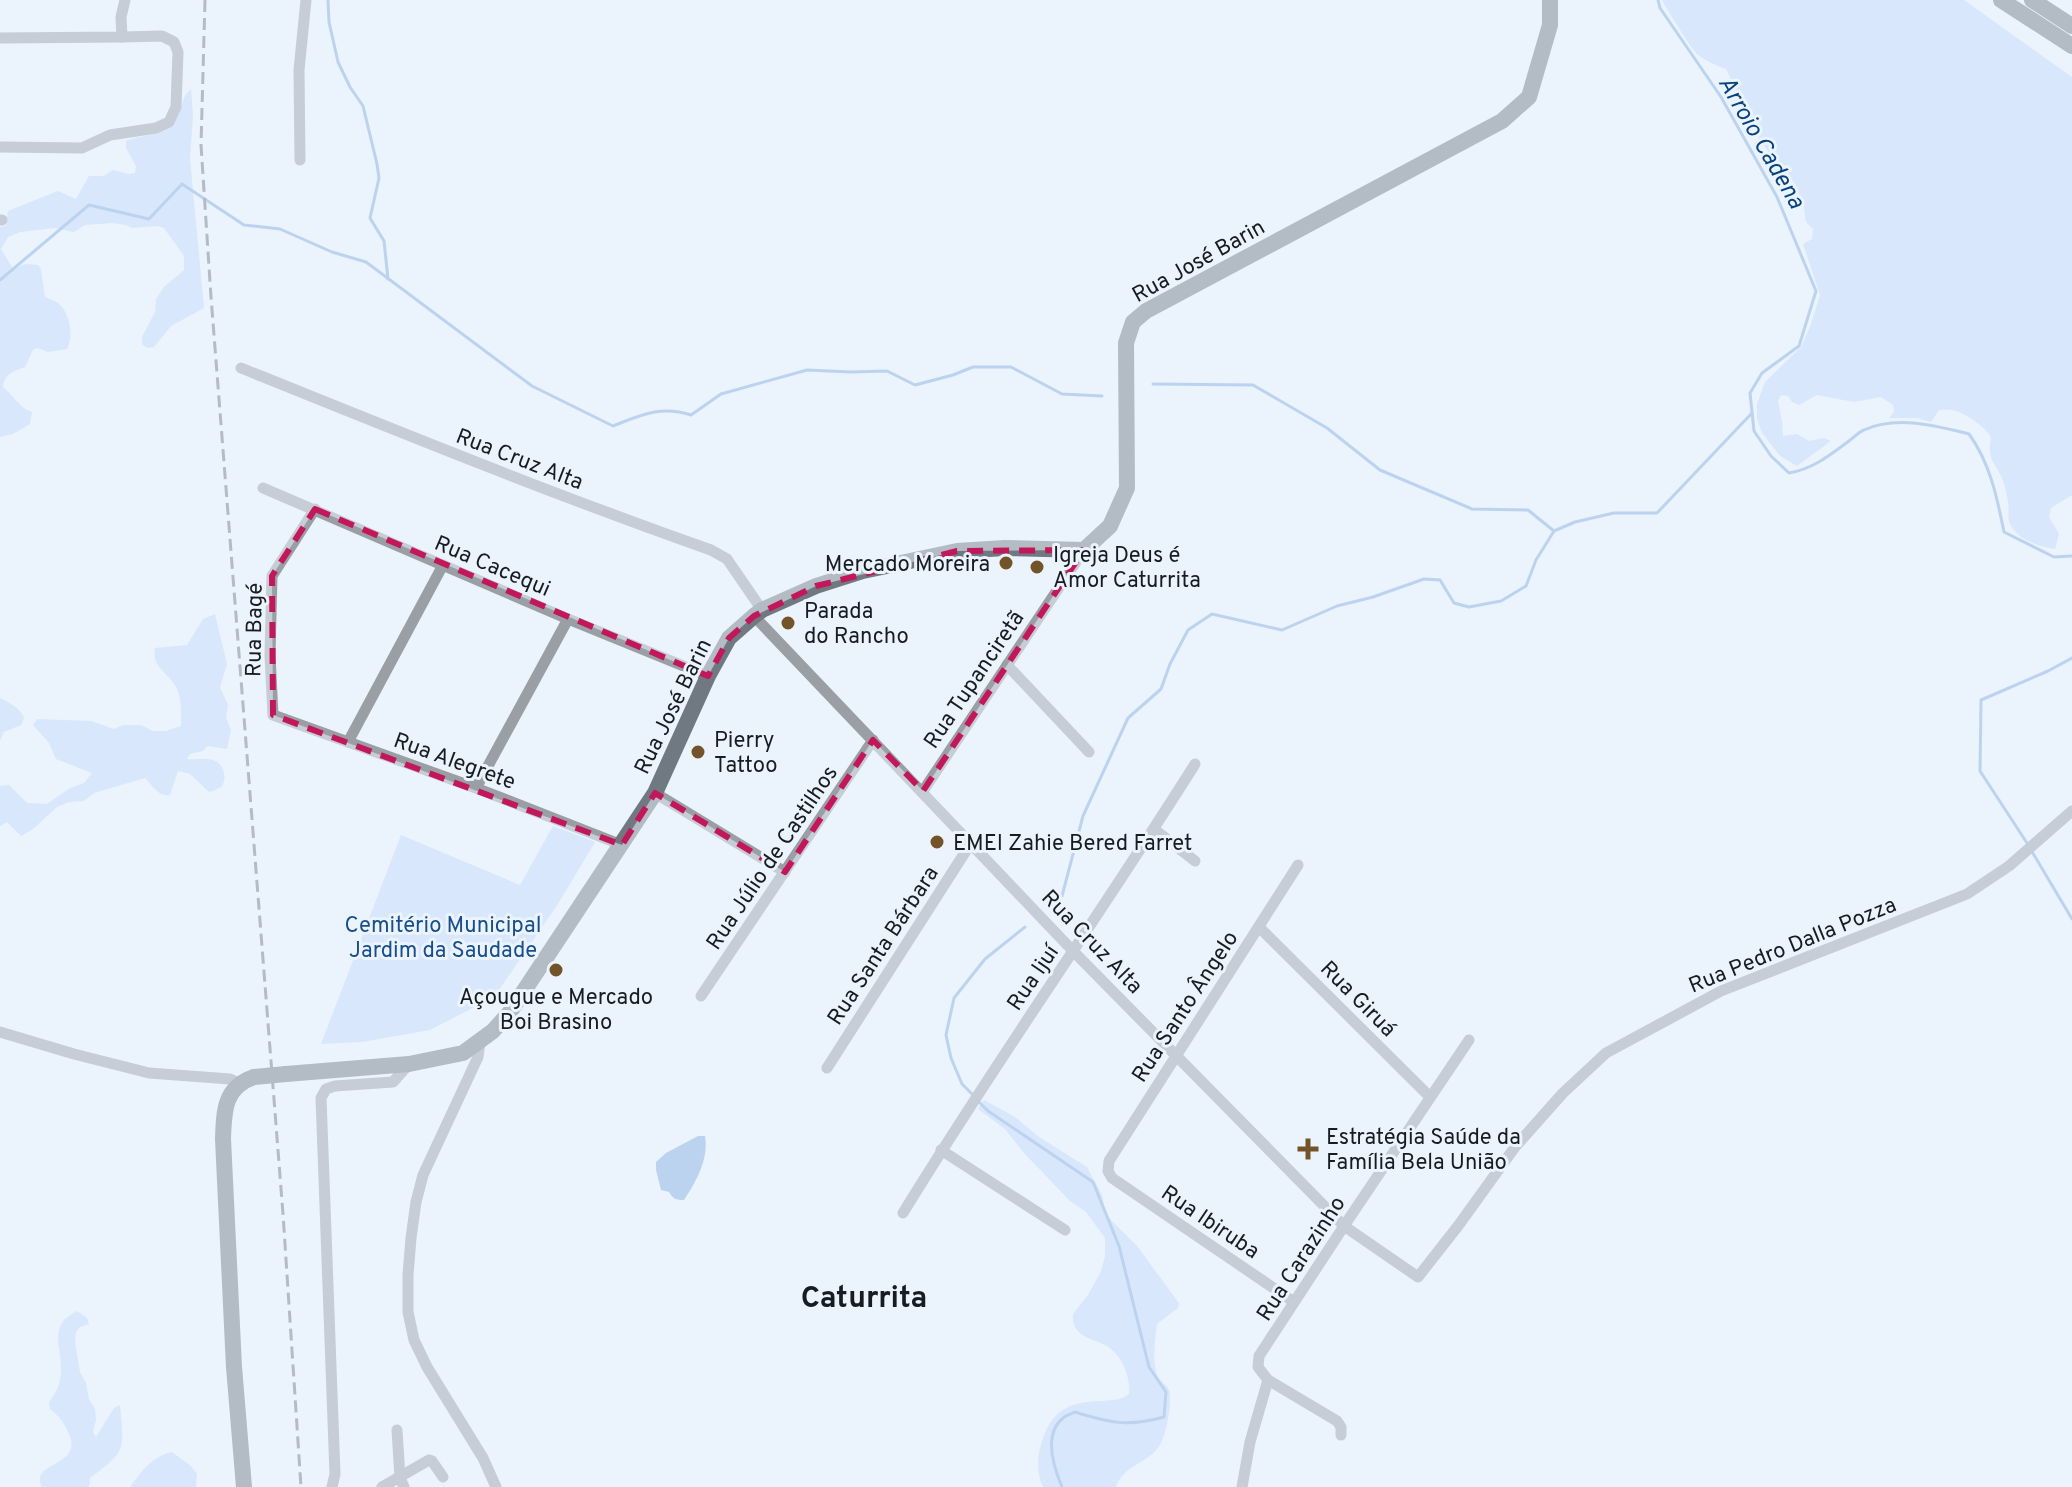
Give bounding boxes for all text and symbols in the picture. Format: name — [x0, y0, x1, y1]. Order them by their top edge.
water label: Arroio Cadena — [1710, 71, 1811, 215]
street label: Rua José Barin — [1128, 215, 1270, 310]
street label: Rua Cruz Alta — [452, 424, 587, 497]
street label: Rua Cacequi — [430, 531, 554, 604]
place label: Igreja Deus é Amor Caturrita — [1053, 543, 1201, 595]
place label: Mercado Moreira — [825, 552, 990, 579]
marker: Mercado Moreira — [997, 554, 1015, 572]
marker: Igreja Deus é Amor Caturrita — [1028, 558, 1046, 576]
street label: Rua Bagé — [241, 583, 270, 677]
place label: Parada do Rancho — [804, 599, 909, 651]
street label: Rua Tupanciretã — [919, 606, 1031, 754]
marker: Parada do Rancho — [779, 614, 797, 632]
street label: Rua José Barin — [630, 635, 719, 779]
street label: Rua Alegrete — [390, 728, 519, 797]
place label: Pierry Tattoo — [714, 728, 778, 780]
marker: Pierry Tattoo — [689, 743, 707, 761]
street label: Rua Júlio de Castilhos — [701, 761, 845, 956]
place label: EMEI Zahie Bered Farret — [953, 831, 1192, 858]
marker: EMEI Zahie Bered Farret — [928, 833, 946, 851]
street label: Rua Santa Bárbara — [823, 862, 946, 1031]
street label: Rua Cruz Alta — [1035, 885, 1148, 1000]
street label: Rua Pedro Dalla Pozza — [1685, 892, 1901, 1000]
park label: Cemitério Municipal Jardim da Saudade — [345, 913, 541, 965]
street label: Rua Santo Ângelo — [1125, 925, 1245, 1088]
street label: Rua Ijuí — [1002, 938, 1067, 1016]
street label: Rua Giruá — [1314, 956, 1401, 1043]
marker: Açougue e Mercado Boi Brasino — [547, 961, 565, 979]
place label: Açougue e Mercado Boi Brasino — [459, 985, 653, 1037]
place label: Estratégia Saúde da Família Bela União — [1326, 1125, 1521, 1177]
marker: Estratégia Saúde da Família Bela União — [1297, 1138, 1319, 1160]
street label: Rua Ibiruba — [1155, 1180, 1264, 1266]
street label: Rua Carazinho — [1252, 1192, 1352, 1327]
district label: Caturrita — [801, 1281, 927, 1318]

